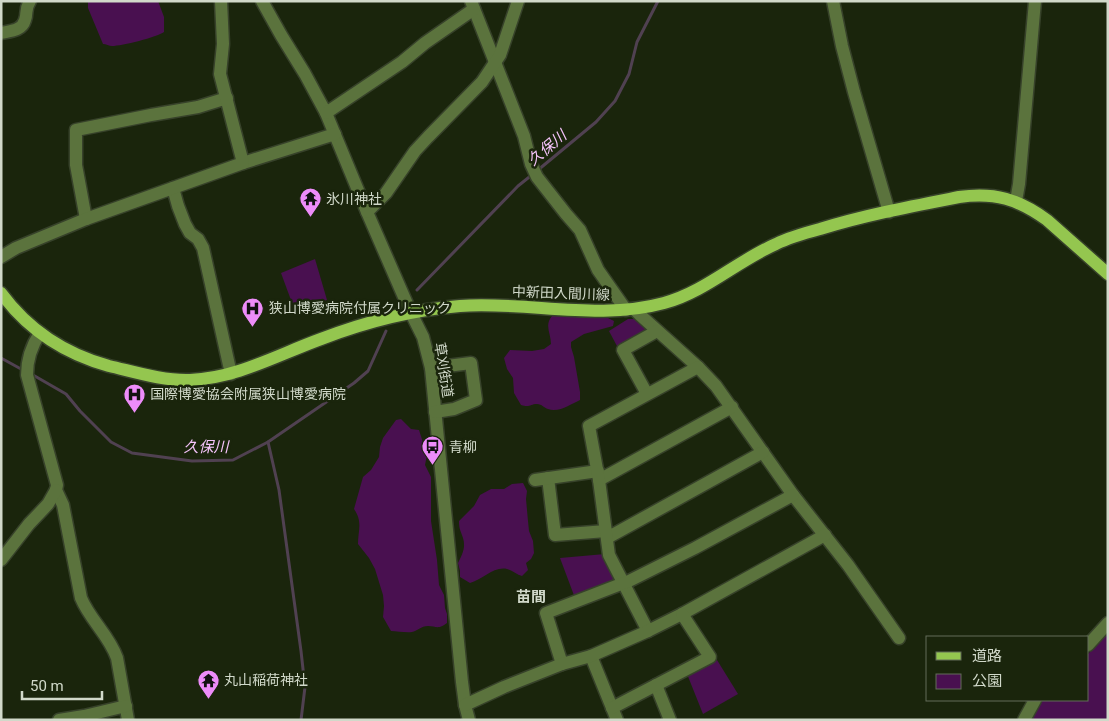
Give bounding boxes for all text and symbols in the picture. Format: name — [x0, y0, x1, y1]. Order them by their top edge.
water label: 久保川 — [524, 125, 572, 169]
temple icon: 氷川神社 — [298, 187, 322, 218]
place label: 氷川神社 — [326, 191, 382, 207]
street label: 中新田入間川線 — [512, 283, 610, 303]
hospital icon: 狭山博愛病院付属クリニック — [241, 296, 265, 327]
place label: 狭山博愛病院付属クリニック — [269, 300, 451, 316]
street label: 草刈街道 — [432, 341, 456, 399]
hospital icon: 国際博愛協会附属狭山博愛病院 — [122, 382, 146, 413]
place label: 国際博愛協会附属狭山博愛病院 — [150, 386, 346, 402]
bus stop icon: 青柳 — [421, 435, 445, 466]
water label: 久保川 — [183, 438, 230, 456]
place label: 青柳 — [449, 439, 477, 455]
district label: 苗間 — [516, 588, 546, 606]
legend — [926, 636, 1089, 701]
text: 道路 — [972, 647, 1002, 665]
scale bar — [22, 668, 102, 700]
temple icon: 丸山稲荷神社 — [196, 668, 220, 699]
place label: 丸山稲荷神社 — [224, 672, 308, 688]
text: 公園 — [972, 672, 1002, 690]
text: 50 m — [30, 677, 64, 695]

